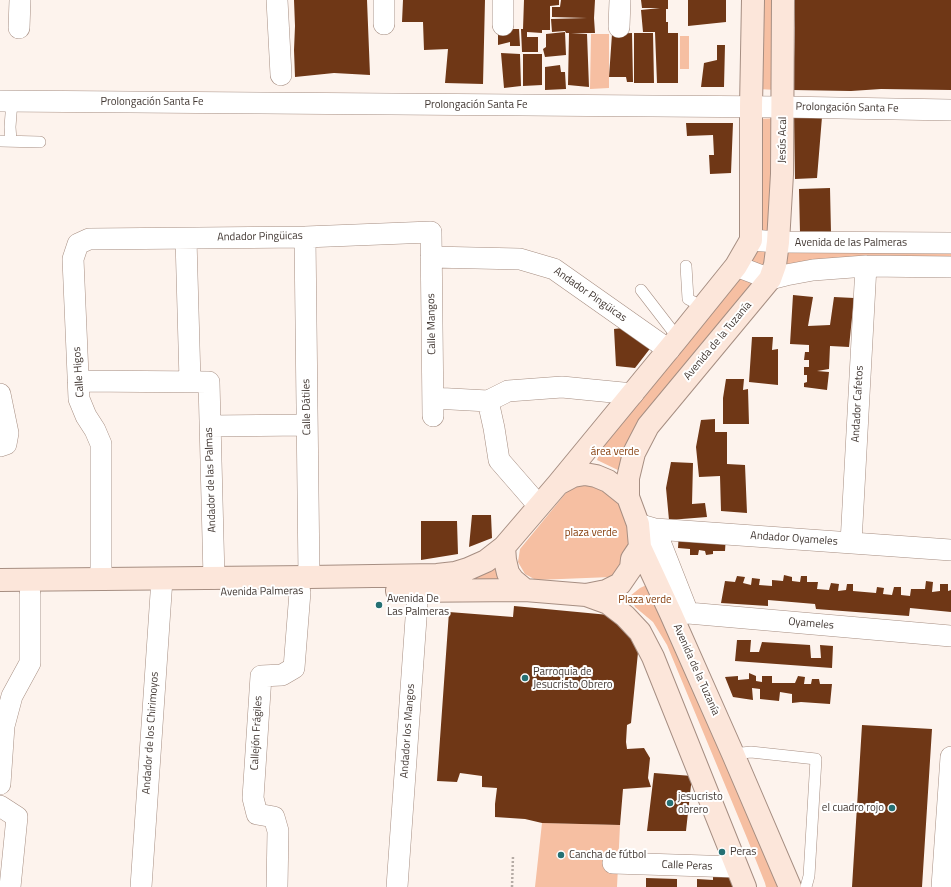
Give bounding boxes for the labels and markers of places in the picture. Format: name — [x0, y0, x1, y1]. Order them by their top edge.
place label: Avenida De Las Palmeras — [387, 592, 449, 618]
marker: Avenida De Las Palmeras — [374, 600, 384, 610]
place label: Parroquia de Jesucristo Obrero — [533, 665, 613, 691]
marker: Parroquia de Jesucristo Obrero — [520, 673, 530, 683]
place label: jesucristo obrero — [678, 790, 723, 816]
marker: jesucristo obrero — [665, 798, 675, 808]
place label: el cuadro rojo — [822, 801, 884, 815]
marker: el cuadro rojo — [887, 803, 897, 813]
place label: Peras — [730, 845, 756, 859]
marker: Peras — [717, 847, 727, 857]
place label: Cancha de fútbol — [569, 848, 646, 862]
marker: Cancha de fútbol — [556, 850, 566, 860]

